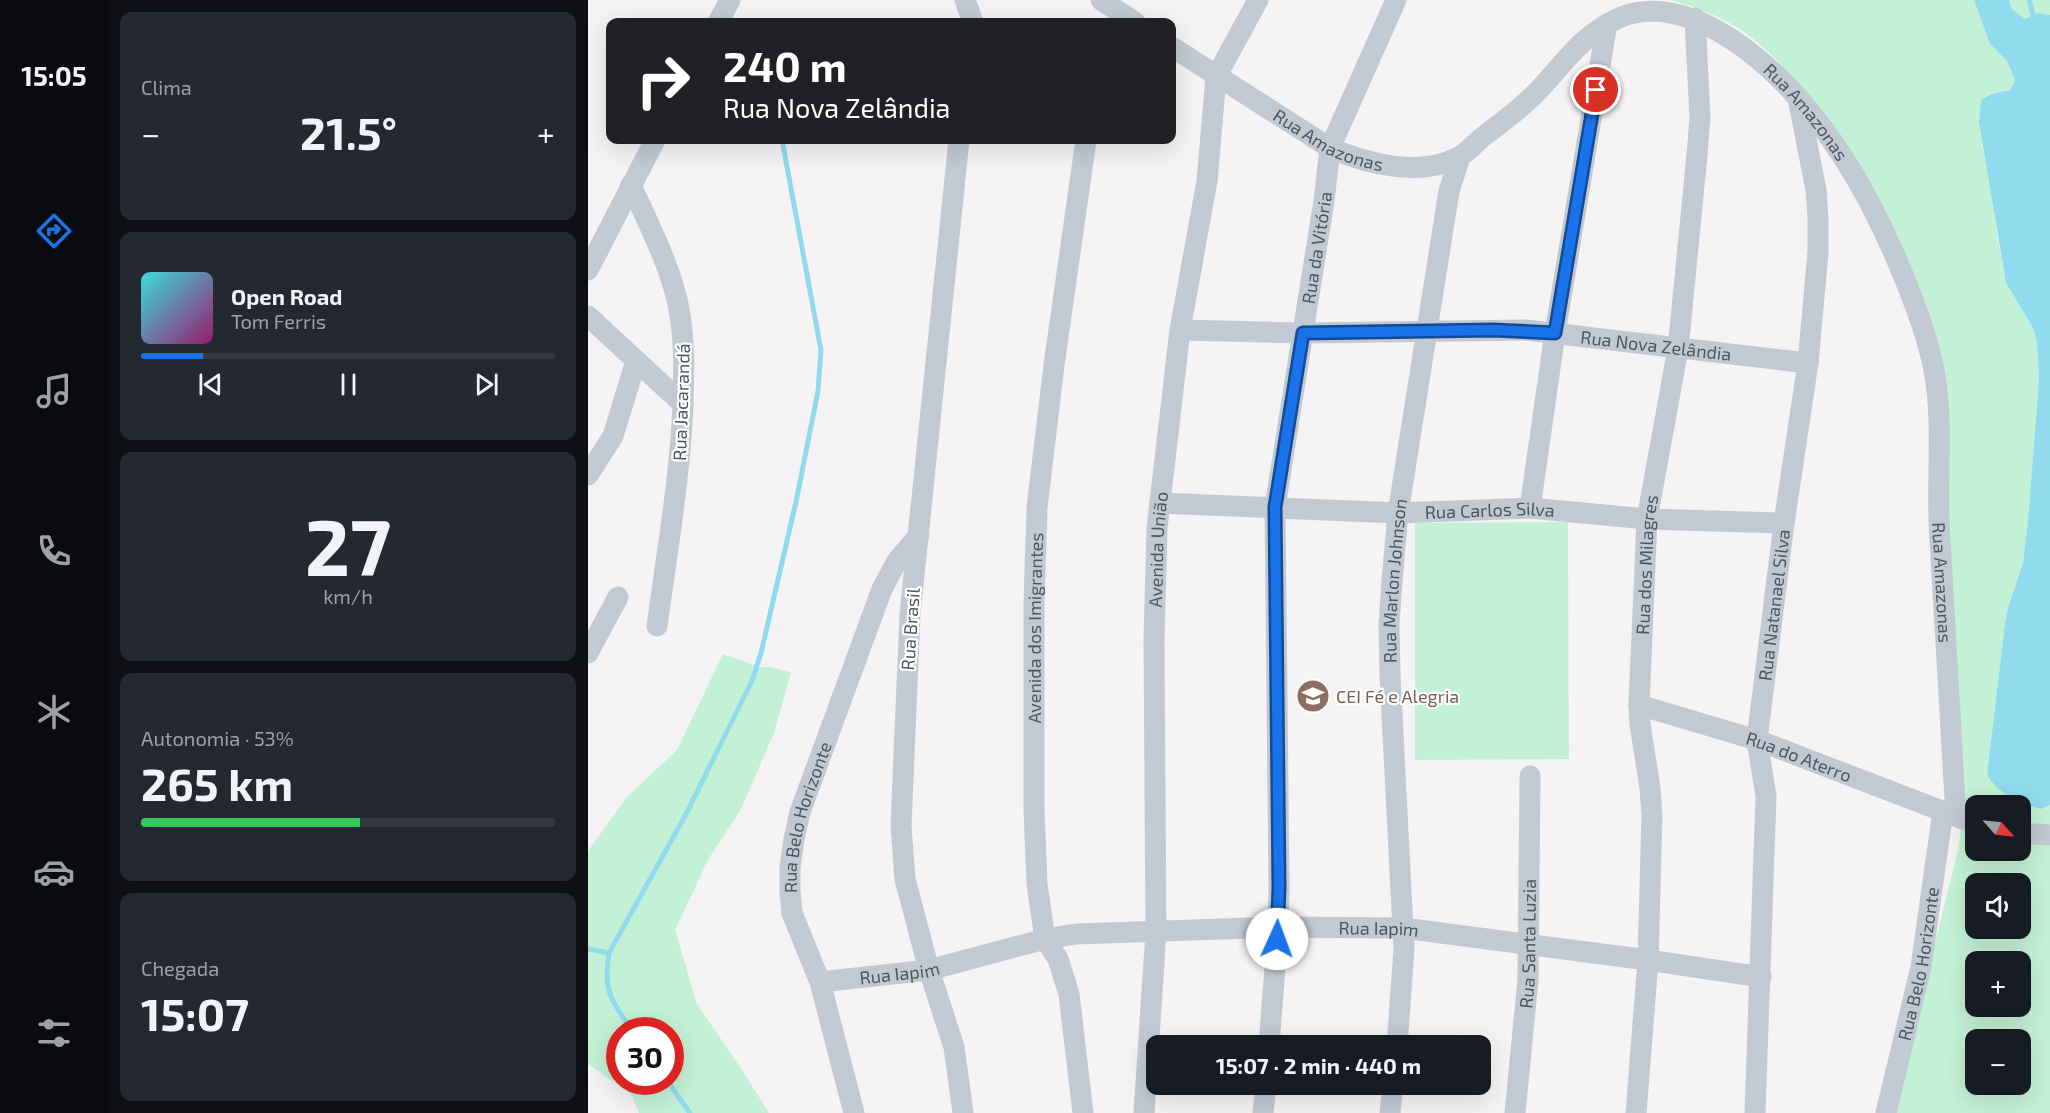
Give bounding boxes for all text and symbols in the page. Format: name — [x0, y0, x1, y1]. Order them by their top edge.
text: 240 m — [723, 40, 847, 90]
icon: right — [624, 42, 702, 120]
street label: Rua Amazonas — [1759, 58, 1853, 165]
text: 15:05 — [21, 59, 87, 91]
pin — [1570, 64, 1621, 115]
icon: arrive — [1579, 73, 1612, 106]
text: Clima — [141, 75, 192, 99]
text: Rua Nova Zelândia — [723, 91, 950, 123]
street label: Rua Amazonas — [1269, 104, 1385, 175]
text: 21.5° — [300, 105, 397, 159]
text: − — [141, 113, 160, 153]
text: + — [537, 113, 555, 153]
street label: Rua da Vitória — [1297, 190, 1336, 305]
icon: directions — [33, 210, 75, 252]
text: Open Road — [231, 283, 343, 309]
text: Tom Ferris — [231, 309, 326, 333]
street label: Rua Nova Zelândia — [1579, 325, 1733, 365]
street label: Rua Jacarandá — [668, 343, 694, 461]
icon: previous — [194, 368, 227, 401]
icon: pause — [332, 368, 365, 401]
icon: next — [470, 368, 503, 401]
icon: music — [33, 370, 75, 412]
street label: Avenida União — [1144, 490, 1172, 608]
street label: Rua dos Milagres — [1631, 493, 1662, 635]
street label: Rua Marlon Johnson — [1378, 497, 1411, 663]
street label: Rua Carlos Silva — [1424, 497, 1556, 523]
text: 27 — [305, 498, 391, 592]
street label: Rua Amazonas — [1928, 522, 1957, 643]
street label: Rua Natanael Silva — [1753, 528, 1794, 682]
icon: phone — [33, 530, 75, 572]
street label: Avenida dos Imigrantes — [1023, 532, 1047, 724]
text: km/h — [323, 584, 373, 608]
street label: Rua Brasil — [896, 586, 924, 671]
school or university icon: CEI Fé e Alegria — [1295, 678, 1331, 714]
place label: CEI Fé e Alegria — [1336, 685, 1459, 707]
icon: climate — [33, 691, 75, 733]
text: Autonomia · 53% — [141, 726, 294, 750]
street label: Rua do Aterro — [1744, 726, 1855, 786]
street label: Rua Belo Horizonte — [778, 739, 836, 893]
text: 265 km — [141, 756, 293, 810]
north arrow — [1965, 795, 2031, 861]
map controls — [1965, 795, 2031, 1095]
icon: car — [33, 851, 75, 893]
button: sound — [1965, 873, 2031, 939]
street label: Rua Santa Luzia — [1514, 879, 1540, 1009]
street label: Rua Belo Horizonte — [1893, 885, 1943, 1043]
position arrow — [1245, 907, 1309, 971]
street label: Rua Iapim — [1338, 916, 1420, 941]
button: + — [1965, 951, 2031, 1017]
text: Chegada — [141, 956, 219, 980]
street label: Rua Iapim — [858, 957, 942, 989]
text: 15:07 — [141, 986, 249, 1040]
icon: filters — [33, 1012, 75, 1054]
speed limit sign: 30 — [606, 1017, 684, 1095]
button: − — [1965, 1029, 2031, 1095]
text: 15:07 · 2 min · 440 m — [1216, 1052, 1421, 1078]

